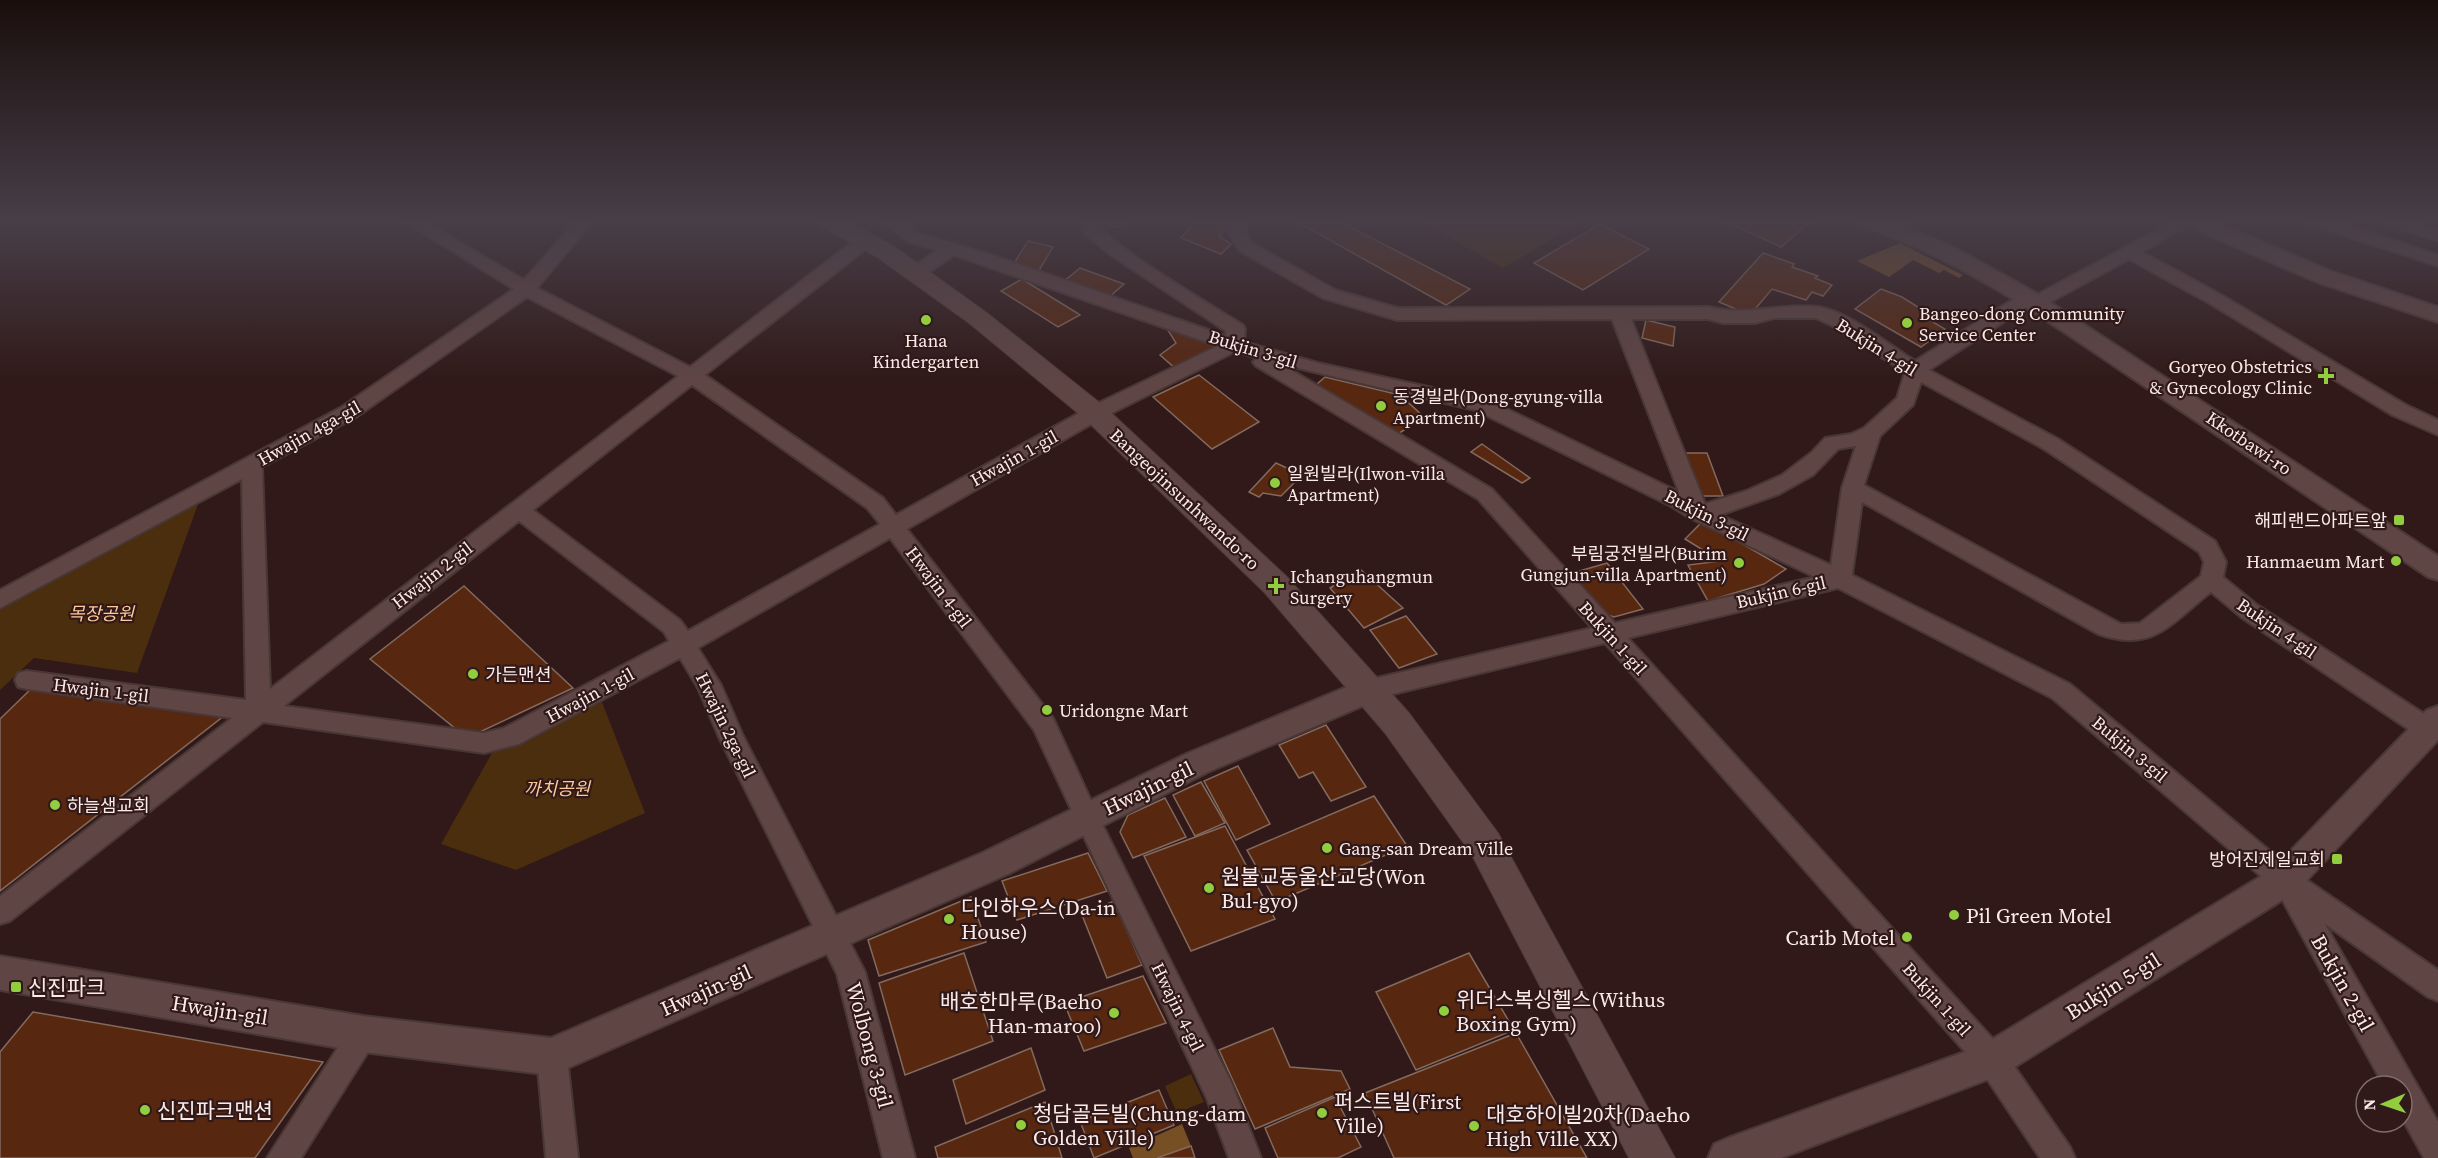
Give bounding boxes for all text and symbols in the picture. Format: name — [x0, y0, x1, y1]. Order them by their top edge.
place label: Bangeo-dong Community Service Center — [1919, 301, 2125, 347]
street label: Bukjin 4-gil — [1832, 312, 1922, 382]
marker: Hana Kindergarten — [919, 313, 933, 327]
marker: Bangeo-dong Community Service Center — [1900, 316, 1914, 330]
street label: Bukjin 3-gil — [1206, 324, 1300, 374]
place label: Hana Kindergarten — [872, 328, 980, 374]
place label: Goryeo Obstetrics & Gynecology Clinic — [2149, 354, 2312, 400]
marker: Goryeo Obstetrics & Gynecology Clinic — [2317, 367, 2335, 385]
place label: 동경빌라(Dong-gyung-villa Apartment) — [1393, 384, 1604, 430]
street label: Hwajin 4ga-gil — [253, 394, 365, 472]
marker: 동경빌라(Dong-gyung-villa Apartment) — [1374, 399, 1388, 413]
street label: Kkotbawi-ro — [2201, 405, 2297, 481]
street label: Bangeojinsunhwando-ro — [1104, 423, 1266, 575]
street label: Hwajin 1-gil — [966, 424, 1062, 492]
place label: 일원빌라(Ilwon-villa Apartment) — [1287, 461, 1446, 507]
marker: 일원빌라(Ilwon-villa Apartment) — [1268, 476, 1282, 490]
street label: Bukjin 3-gil — [1661, 483, 1753, 547]
place label: 해피랜드아파트앞 — [2255, 508, 2387, 533]
marker: 해피랜드아파트앞 — [2392, 513, 2406, 527]
street label: Hwajin 2-gil — [386, 536, 478, 614]
street label: Hwajin 4-gil — [900, 541, 978, 633]
place label: 부림궁전빌라(Burim Gungjun-villa Apartment) — [1520, 541, 1727, 587]
place label: Hanmaeum Mart — [2246, 549, 2384, 574]
marker: Hanmaeum Mart — [2389, 554, 2403, 568]
marker: 부림궁전빌라(Burim Gungjun-villa Apartment) — [1732, 556, 1746, 570]
place label: Ichanguhangmun Surgery — [1290, 564, 1433, 610]
street label: Bukjin 6-gil — [1734, 570, 1828, 614]
marker: Ichanguhangmun Surgery — [1267, 577, 1285, 595]
street label: Bukjin 4-gil — [2232, 592, 2322, 664]
street label: Bukjin 1-gil — [1573, 596, 1653, 680]
park label: 목장공원 — [68, 601, 136, 626]
street label: Hwajin 1-gil — [542, 661, 638, 729]
place label: 가든맨션 — [485, 662, 551, 687]
marker: 가든맨션 — [466, 667, 480, 681]
street label: Hwajin 2ga-gil — [690, 668, 762, 782]
street label: Hwajin 1-gil — [52, 672, 150, 708]
place label: Uridongne Mart — [1059, 698, 1188, 723]
marker: Uridongne Mart — [1040, 703, 1054, 717]
street label: Bukjin 3-gil — [2087, 710, 2173, 788]
street label: Hwajin-gil — [1098, 754, 1198, 822]
park label: 까치공원 — [524, 776, 592, 801]
place label: 하늘샘교회 — [67, 793, 150, 818]
marker: 하늘샘교회 — [48, 798, 62, 812]
place label: Gang-san Dream Ville — [1339, 836, 1513, 861]
marker: Gang-san Dream Ville — [1320, 841, 1334, 855]
place label: 방어진제일교회 — [2209, 847, 2325, 872]
marker: 방어진제일교회 — [2330, 852, 2344, 866]
place label: 원불교동울산교당(Won Bul-gyo) — [1221, 862, 1426, 915]
marker: 원불교동울산교당(Won Bul-gyo) — [1202, 881, 1216, 895]
place label: 다인하우스(Da-in House) — [961, 893, 1116, 946]
place label: Pil Green Motel — [1966, 901, 2111, 930]
marker: Pil Green Motel — [1947, 908, 1961, 922]
marker: 다인하우스(Da-in House) — [942, 912, 956, 926]
place label: Carib Motel — [1786, 923, 1895, 952]
street label: Bukjin 2-gil — [2304, 929, 2382, 1037]
marker: Carib Motel — [1900, 930, 1914, 944]
street label: Bukjin 5-gil — [2060, 945, 2166, 1027]
street label: Hwajin-gil — [656, 957, 756, 1023]
street label: Bukjin 1-gil — [1897, 957, 1977, 1041]
street label: Hwajin 4-gil — [1146, 958, 1210, 1056]
place label: 신진파크 — [28, 973, 105, 1002]
street label: Wolbong 3-gil — [839, 979, 901, 1111]
marker: 신진파크 — [9, 980, 23, 994]
place label: 위더스복싱헬스(Withus Boxing Gym) — [1456, 985, 1665, 1038]
place label: 배호한마루(Baeho Han-maroo) — [940, 987, 1102, 1040]
street label: Hwajin-gil — [170, 988, 270, 1032]
marker: 위더스복싱헬스(Withus Boxing Gym) — [1437, 1004, 1451, 1018]
marker: 배호한마루(Baeho Han-maroo) — [1107, 1006, 1121, 1020]
north arrow — [2354, 1074, 2414, 1134]
place label: 퍼스트빌(First Ville) — [1334, 1087, 1461, 1140]
place label: 신진파크맨션 — [157, 1096, 273, 1125]
text: N — [2358, 1098, 2380, 1111]
place label: 청담골든빌(Chung-dam Golden Ville) — [1033, 1099, 1246, 1152]
place label: 대호하이빌20차(Daeho High Ville XX) — [1486, 1100, 1690, 1153]
marker: 신진파크맨션 — [138, 1103, 152, 1117]
marker: 퍼스트빌(First Ville) — [1315, 1106, 1329, 1120]
marker: 청담골든빌(Chung-dam Golden Ville) — [1014, 1118, 1028, 1132]
marker: 대호하이빌20차(Daeho High Ville XX) — [1467, 1119, 1481, 1133]

